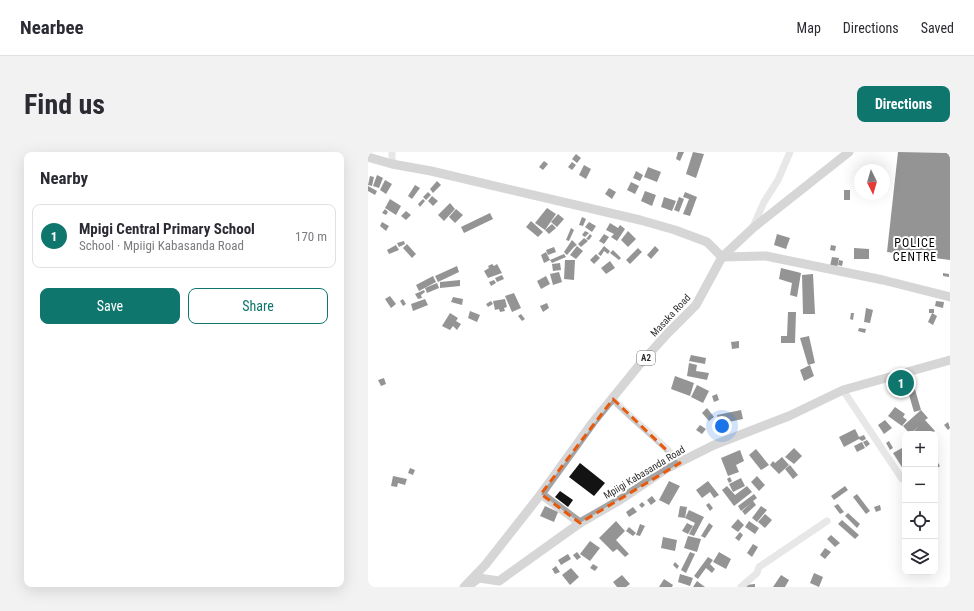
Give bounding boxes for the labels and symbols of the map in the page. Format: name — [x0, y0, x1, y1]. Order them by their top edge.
north arrow — [854, 164, 890, 200]
district label: POLICE CENTRE — [893, 236, 937, 264]
street label: Masaka Road — [648, 292, 693, 339]
road number: A2 — [637, 351, 655, 365]
pin: 1 — [888, 368, 914, 398]
your location — [712, 416, 732, 436]
street label: Mpiigi Kabasanda Road — [602, 444, 687, 501]

